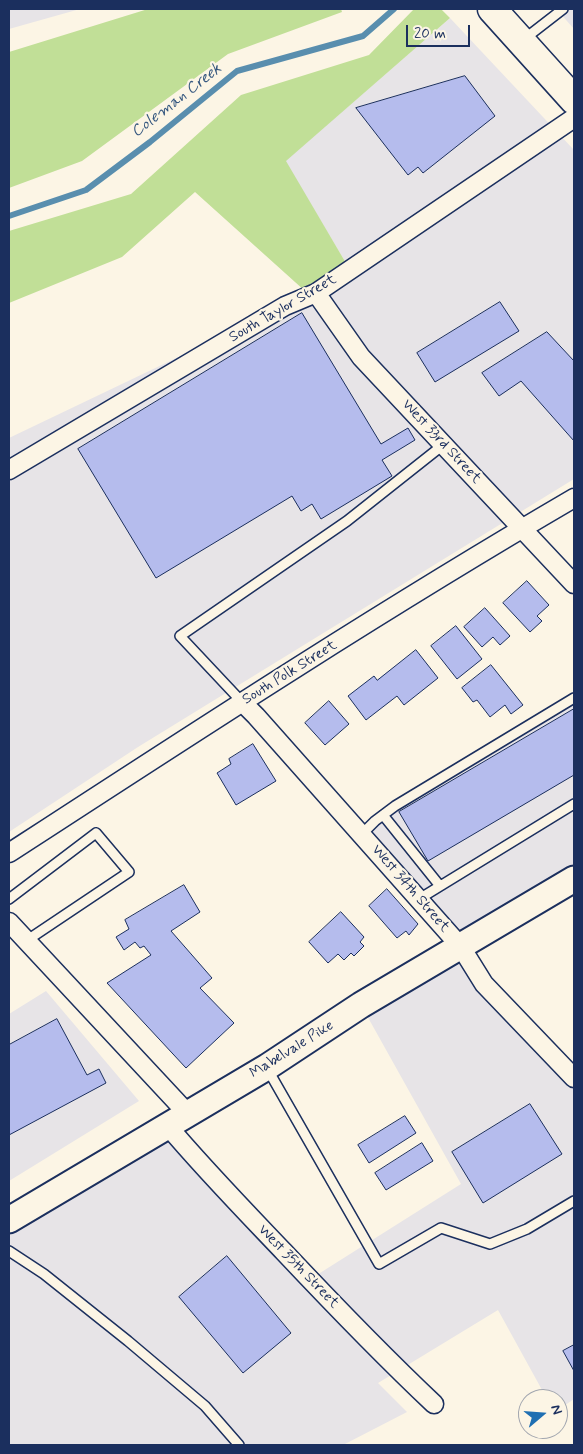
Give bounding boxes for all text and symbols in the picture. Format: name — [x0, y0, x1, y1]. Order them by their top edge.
scale bar — [408, 15, 472, 47]
text: 20 m — [414, 24, 446, 44]
water label: Coleman Creek — [128, 60, 226, 142]
street label: South Taylor Street — [226, 271, 340, 347]
street label: West 33rd Street — [397, 396, 485, 488]
street label: South Polk Street — [239, 637, 341, 709]
street label: West 34th Street — [367, 841, 453, 937]
street label: Mabelvale Pike — [247, 1017, 337, 1083]
street label: West 35th Street — [254, 1221, 342, 1313]
north arrow — [518, 1389, 568, 1439]
text: N — [546, 1402, 566, 1417]

